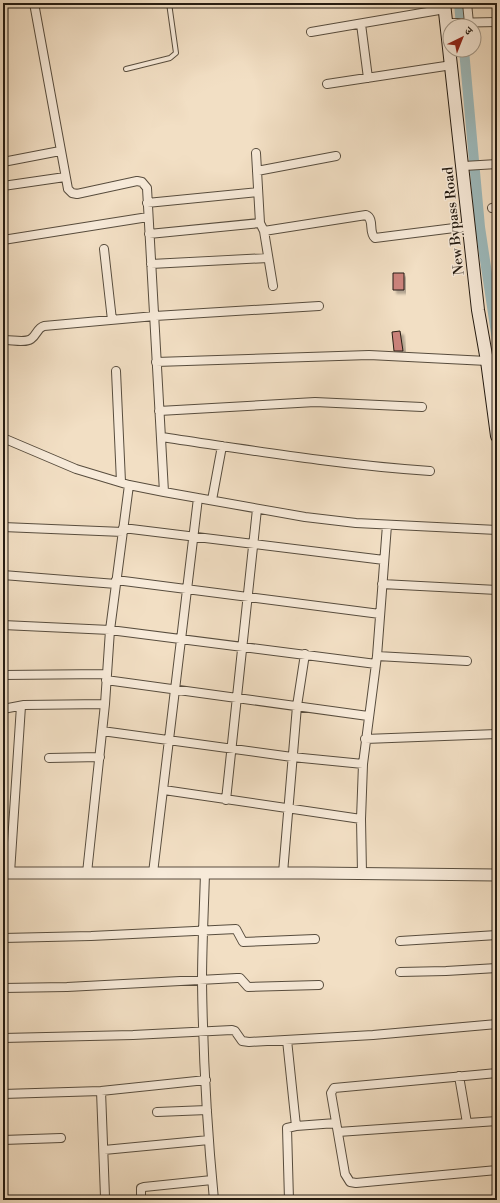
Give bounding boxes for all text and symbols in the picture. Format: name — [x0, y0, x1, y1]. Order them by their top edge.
north arrow — [442, 18, 482, 58]
text: उ — [461, 24, 476, 39]
street label: New Bypass Road — [439, 166, 469, 276]

